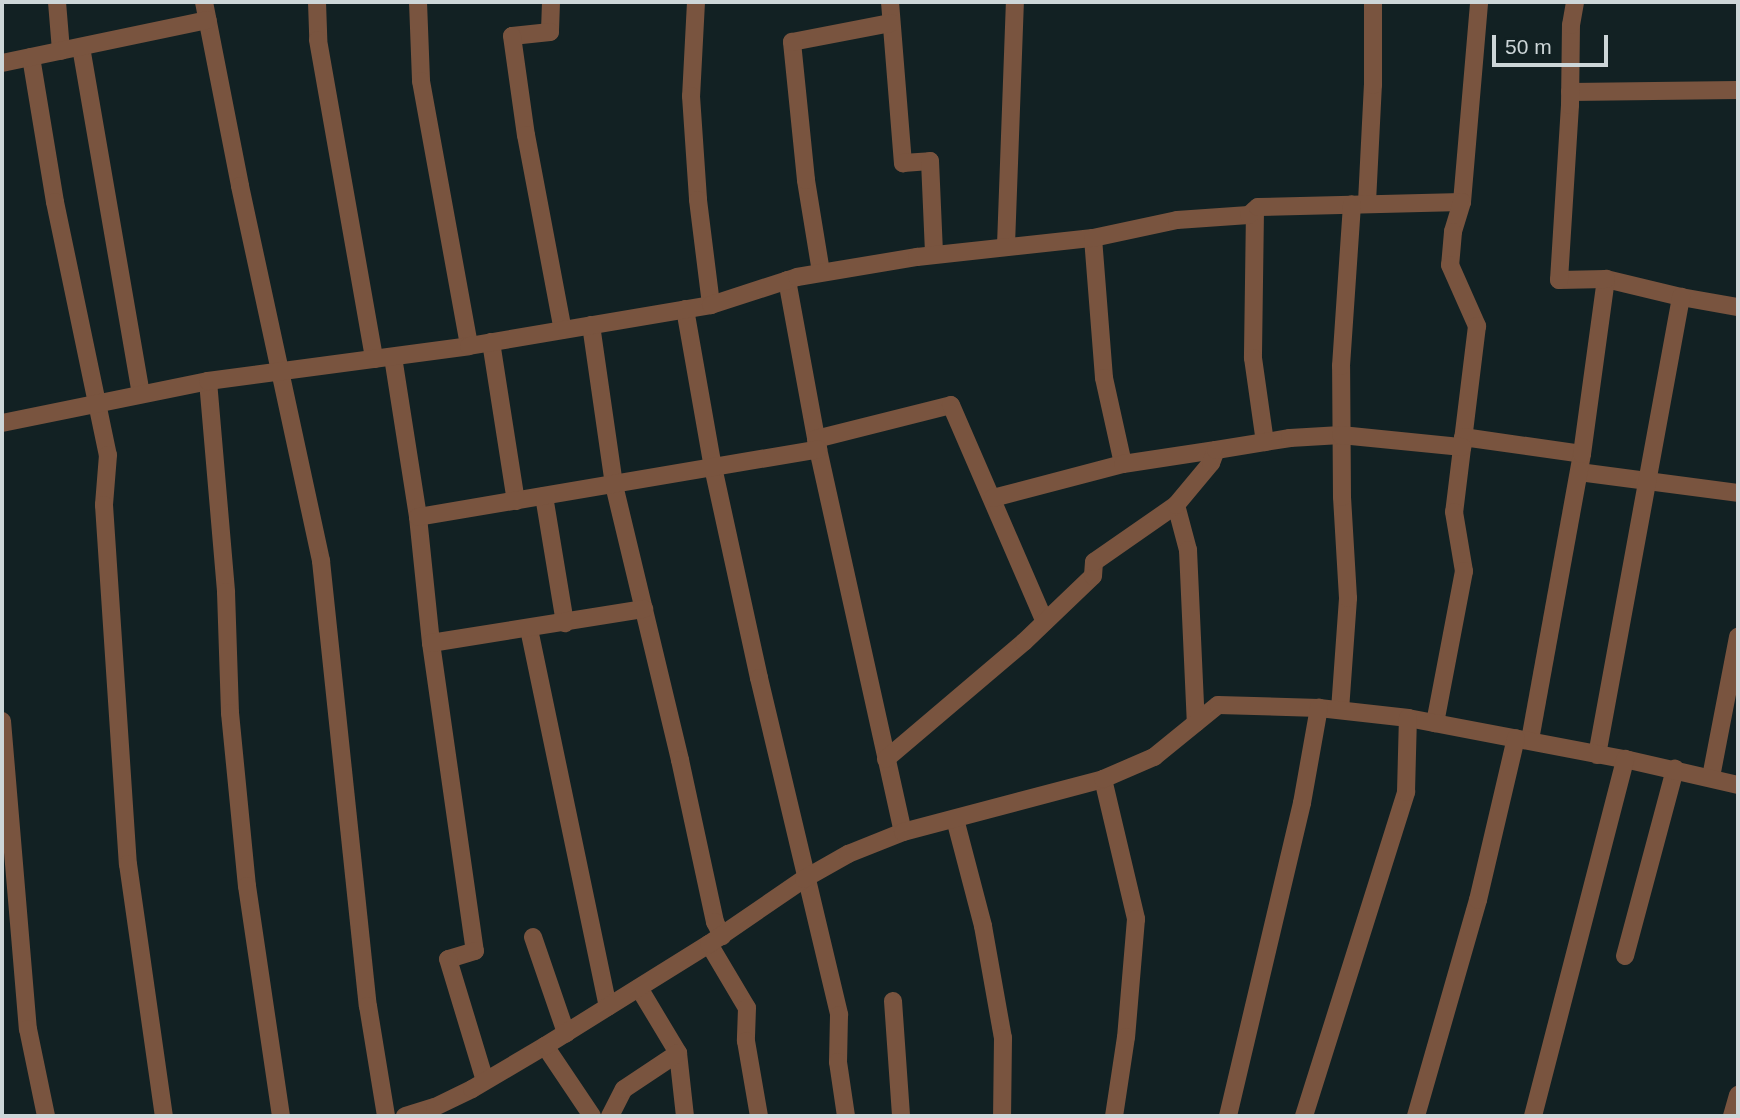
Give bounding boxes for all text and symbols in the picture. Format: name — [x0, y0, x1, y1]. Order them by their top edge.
scale bar — [1495, 21, 1610, 65]
text: 50 m — [1505, 35, 1552, 58]

